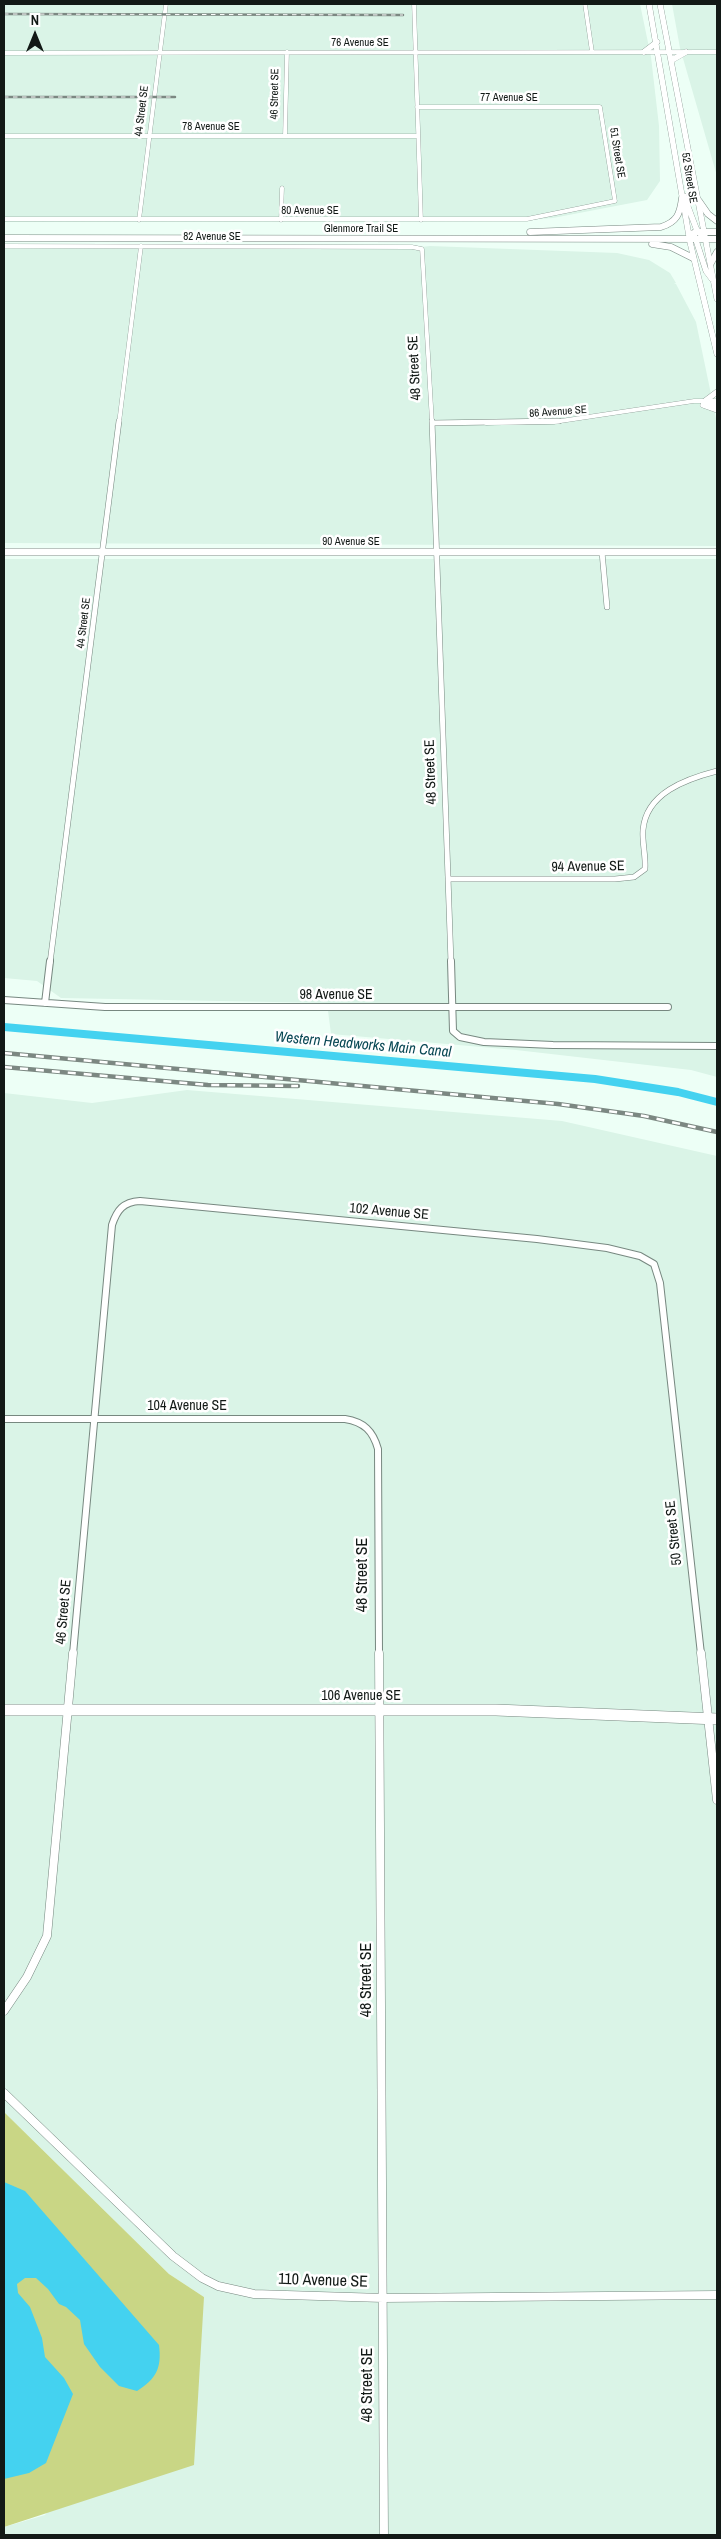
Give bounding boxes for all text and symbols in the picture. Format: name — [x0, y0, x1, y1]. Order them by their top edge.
north arrow — [10, 10, 60, 60]
text: N — [31, 11, 39, 29]
street label: 76 Avenue SE — [331, 36, 389, 50]
street label: 46 Street SE — [268, 68, 282, 120]
street label: 44 Street SE — [132, 85, 152, 137]
street label: 77 Avenue SE — [480, 91, 538, 105]
street label: 78 Avenue SE — [182, 120, 240, 134]
street label: 51 Street SE — [606, 127, 628, 179]
street label: 52 Street SE — [678, 152, 700, 204]
street label: 80 Avenue SE — [281, 204, 339, 218]
street label: Glenmore Trail SE — [324, 222, 398, 236]
street label: 82 Avenue SE — [183, 230, 241, 244]
street label: 48 Street SE — [405, 335, 425, 401]
street label: 86 Avenue SE — [529, 403, 587, 421]
street label: 90 Avenue SE — [322, 535, 380, 549]
street label: 44 Street SE — [74, 597, 94, 649]
street label: 48 Street SE — [421, 739, 441, 805]
street label: 94 Avenue SE — [551, 858, 625, 876]
street label: 98 Avenue SE — [299, 987, 373, 1003]
water label: Western Headworks Main Canal — [274, 1028, 452, 1062]
street label: 102 Avenue SE — [349, 1200, 429, 1224]
street label: 104 Avenue SE — [147, 1398, 227, 1414]
street label: 50 Street SE — [662, 1500, 686, 1566]
street label: 48 Street SE — [353, 1538, 373, 1612]
street label: 46 Street SE — [53, 1579, 75, 1645]
street label: 106 Avenue SE — [321, 1688, 401, 1704]
street label: 48 Street SE — [357, 1943, 377, 2017]
street label: 110 Avenue SE — [278, 2270, 368, 2292]
street label: 48 Street SE — [358, 2348, 378, 2422]

